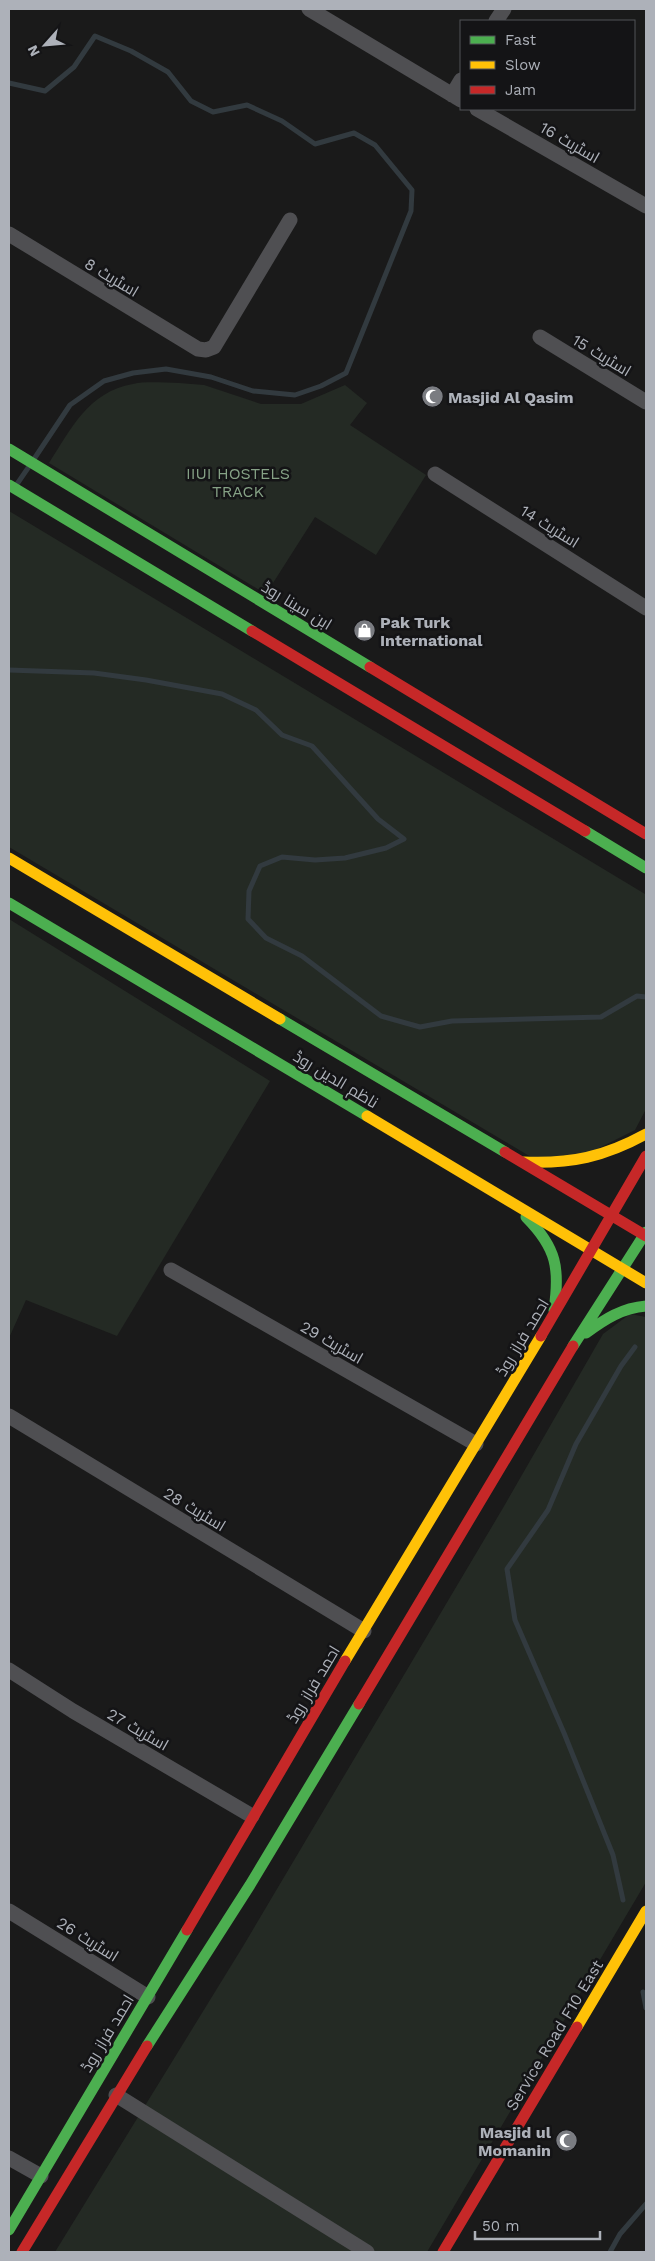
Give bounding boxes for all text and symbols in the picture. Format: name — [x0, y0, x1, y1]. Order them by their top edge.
north arrow — [20, 20, 70, 70]
legend — [460, 20, 635, 110]
text: Fast — [505, 31, 537, 49]
text: N — [24, 43, 43, 59]
text: Slow — [505, 56, 541, 74]
text: Jam — [505, 81, 536, 99]
street label: اسٹریٹ 16 — [537, 118, 603, 167]
street label: اسٹریٹ 8 — [81, 254, 142, 301]
street label: اسٹریٹ 15 — [569, 330, 635, 380]
mosque icon: Masjid Al Qasim — [420, 385, 444, 409]
place label: Masjid Al Qasim — [448, 388, 574, 407]
park label: IIUI HOSTELS TRACK — [186, 464, 290, 501]
street label: اسٹریٹ 14 — [517, 501, 583, 552]
street label: ابن سینا روڈ — [258, 577, 335, 635]
place label: Pak Turk International — [380, 613, 483, 650]
shop icon: Pak Turk International — [352, 619, 376, 643]
street label: ناظم الدین روڈ — [289, 1047, 382, 1114]
street label: احمد فراز روڈ — [492, 1295, 553, 1379]
street label: اسٹریٹ 29 — [297, 1317, 366, 1368]
street label: اسٹریٹ 28 — [160, 1484, 229, 1535]
street label: احمد فراز روڈ — [283, 1642, 344, 1726]
street label: اسٹریٹ 27 — [104, 1704, 172, 1755]
street label: اسٹریٹ 26 — [53, 1913, 122, 1966]
street label: Service Road F10 East — [502, 1956, 607, 2114]
street label: احمد فراز روڈ — [77, 1991, 138, 2075]
place label: Masjid ul Momanin — [478, 2123, 552, 2160]
mosque icon: Masjid ul Momanin — [555, 2129, 579, 2153]
scale bar — [475, 2208, 600, 2240]
text: 50 m — [482, 2217, 519, 2235]

